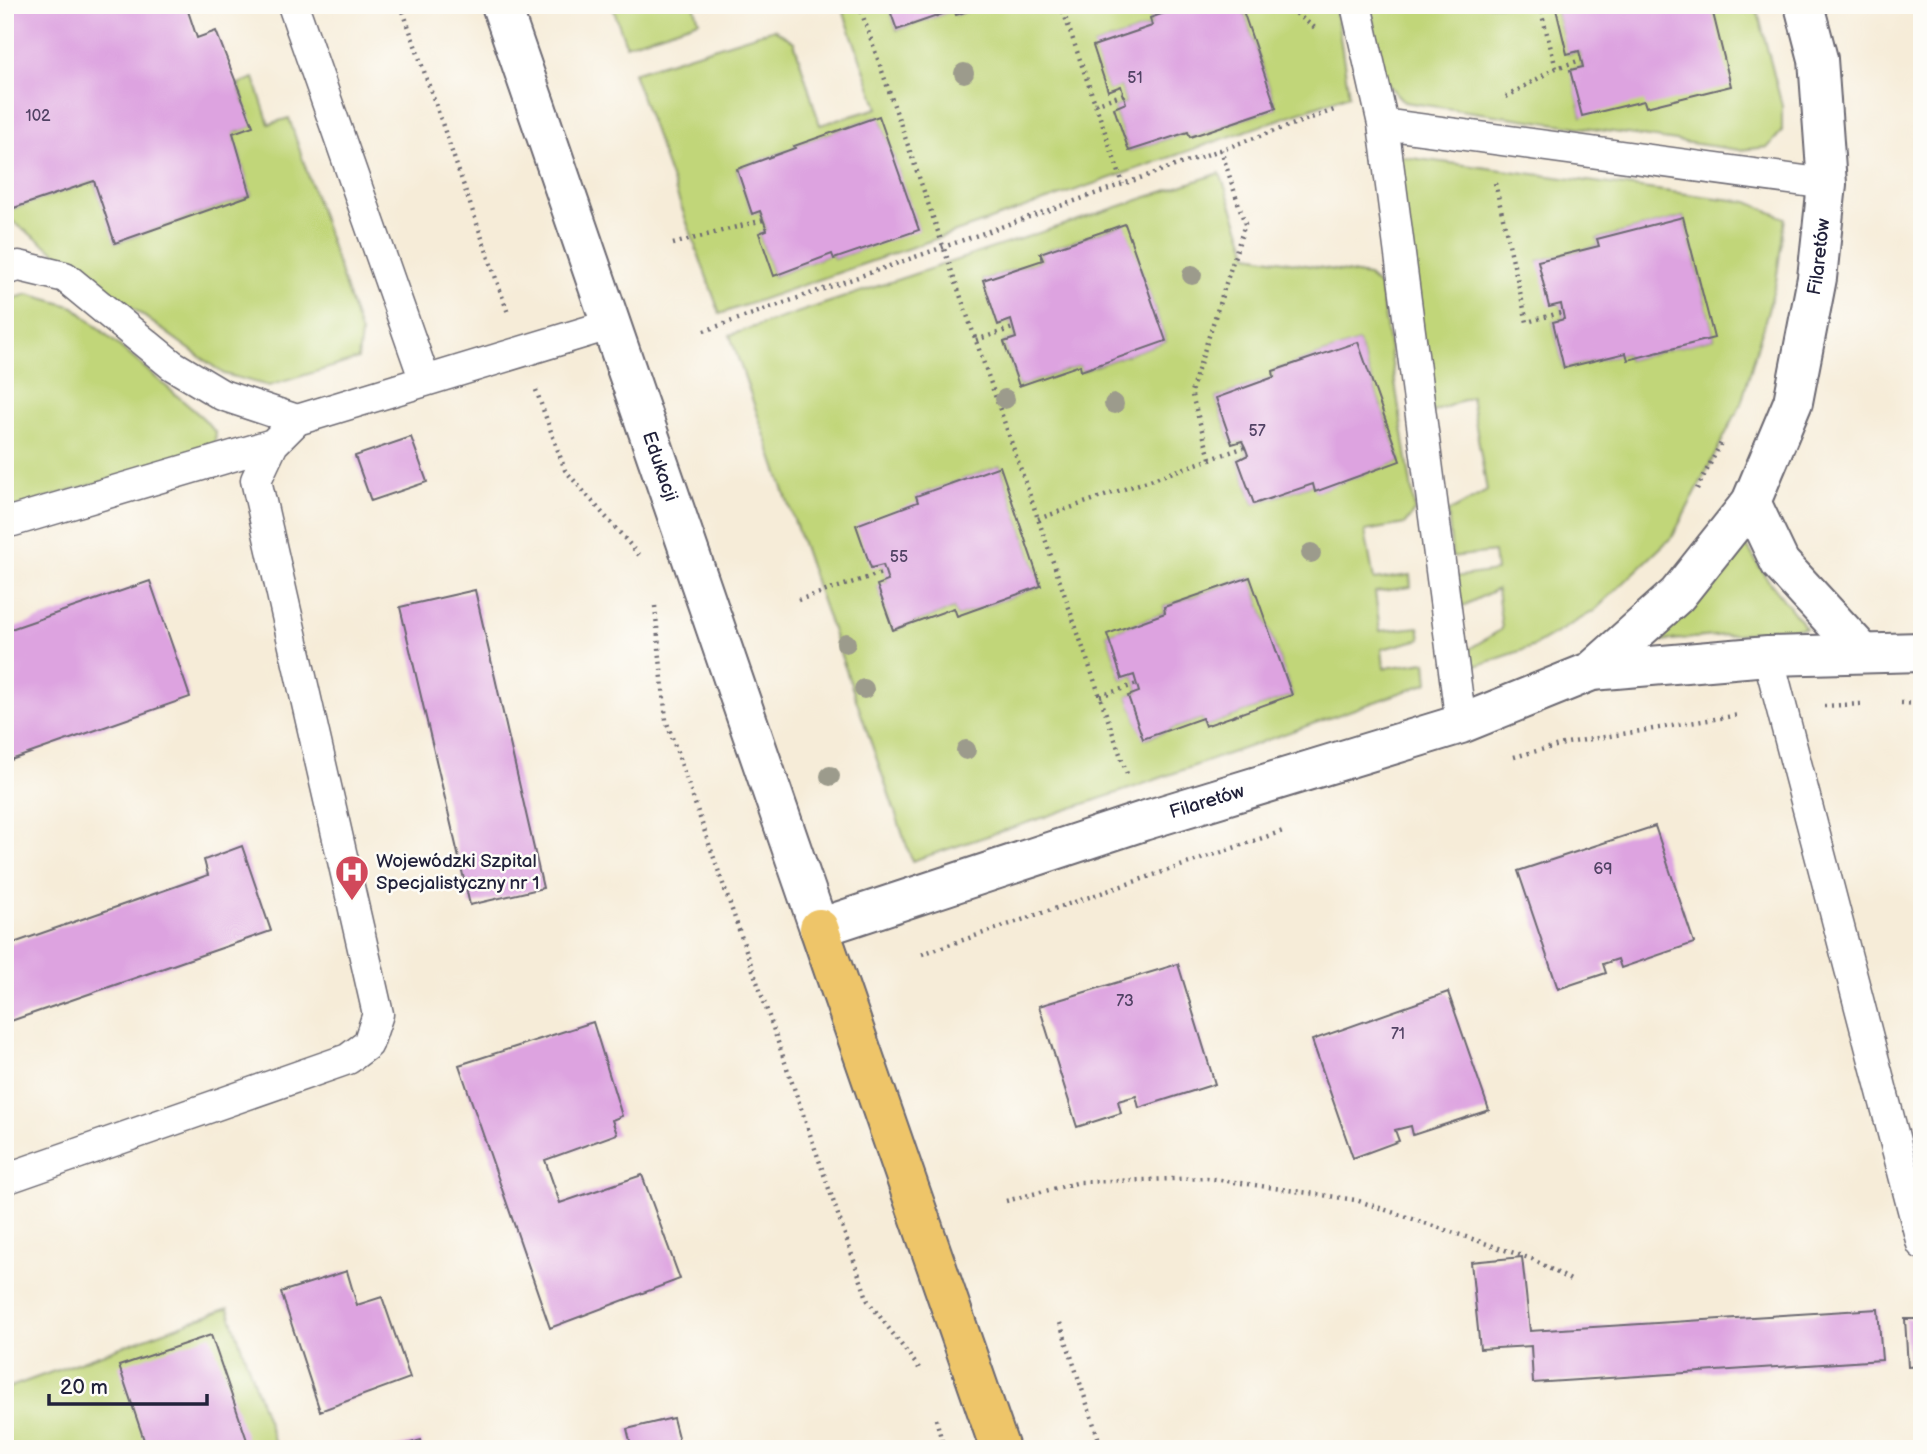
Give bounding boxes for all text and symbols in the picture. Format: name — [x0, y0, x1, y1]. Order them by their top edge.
house number: 51 — [1127, 69, 1143, 88]
house number: 102 — [25, 107, 51, 126]
street label: Filaretów — [1802, 217, 1835, 297]
house number: 57 — [1248, 422, 1266, 441]
street label: Edukacji — [637, 428, 683, 505]
house number: 55 — [890, 548, 908, 567]
street label: Filaretów — [1167, 779, 1247, 824]
place label: Wojewódzki Szpital Specjalistyczny nr 1 — [376, 850, 540, 895]
hospital icon: Wojewódzki Szpital Specjalistyczny nr 1 — [333, 853, 371, 902]
house number: 69 — [1593, 860, 1613, 879]
house number: 73 — [1116, 992, 1134, 1011]
house number: 71 — [1391, 1025, 1405, 1044]
scale bar — [49, 1363, 206, 1407]
text: 20 m — [60, 1375, 108, 1400]

